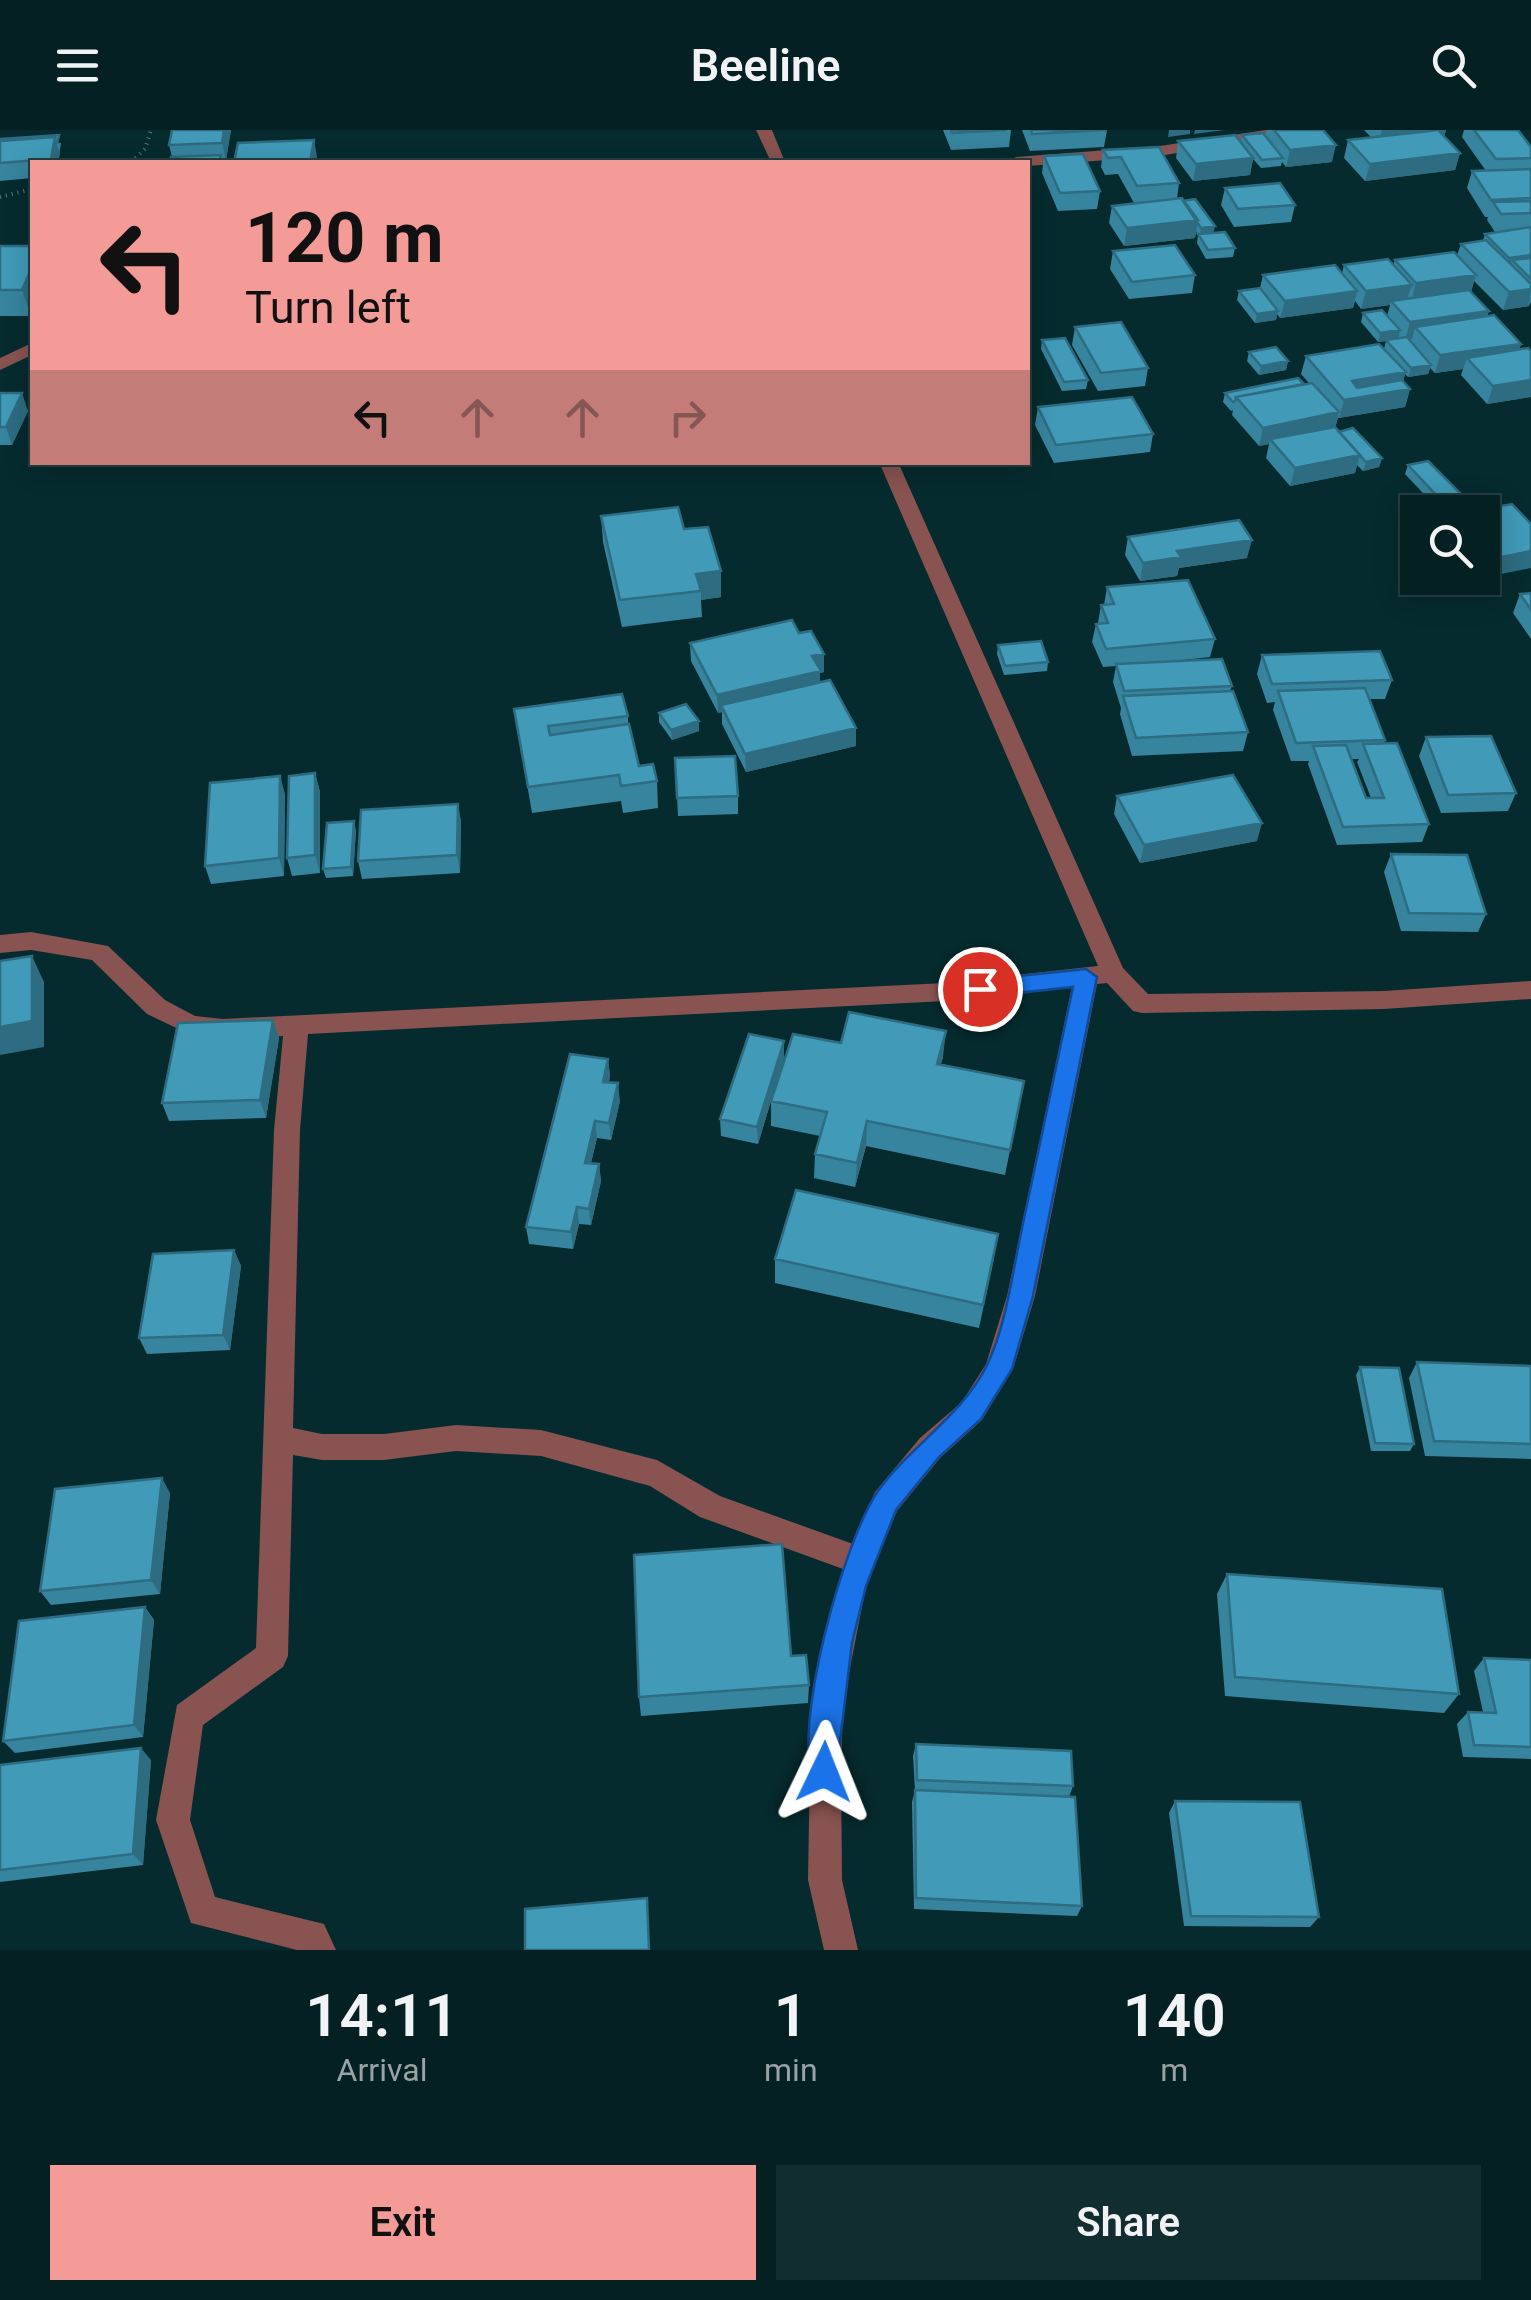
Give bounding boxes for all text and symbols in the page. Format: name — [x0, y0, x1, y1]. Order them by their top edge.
icon: menu — [50, 38, 105, 93]
icon: search — [1426, 38, 1481, 93]
text: Beeline — [691, 39, 840, 92]
text: 120 m — [245, 197, 444, 279]
icon: left — [80, 200, 210, 330]
text: Turn left — [245, 281, 411, 334]
icon: left — [345, 390, 400, 445]
icon: ahead — [450, 390, 505, 445]
icon: ahead — [555, 390, 610, 445]
icon: right — [660, 390, 715, 445]
map controls — [1400, 495, 1500, 595]
button: search — [1400, 495, 1500, 595]
pin — [938, 947, 1023, 1032]
icon: arrive — [953, 962, 1008, 1017]
position arrow — [772, 1720, 876, 1824]
text: 14:11 — [305, 1980, 459, 2051]
text: 1 — [774, 1980, 808, 2051]
text: 140 — [1123, 1980, 1226, 2051]
text: Arrival — [337, 2051, 427, 2089]
text: min — [764, 2051, 818, 2089]
text: m — [1160, 2051, 1188, 2089]
button: Exit — [50, 2165, 756, 2280]
button: Share — [776, 2165, 1481, 2280]

